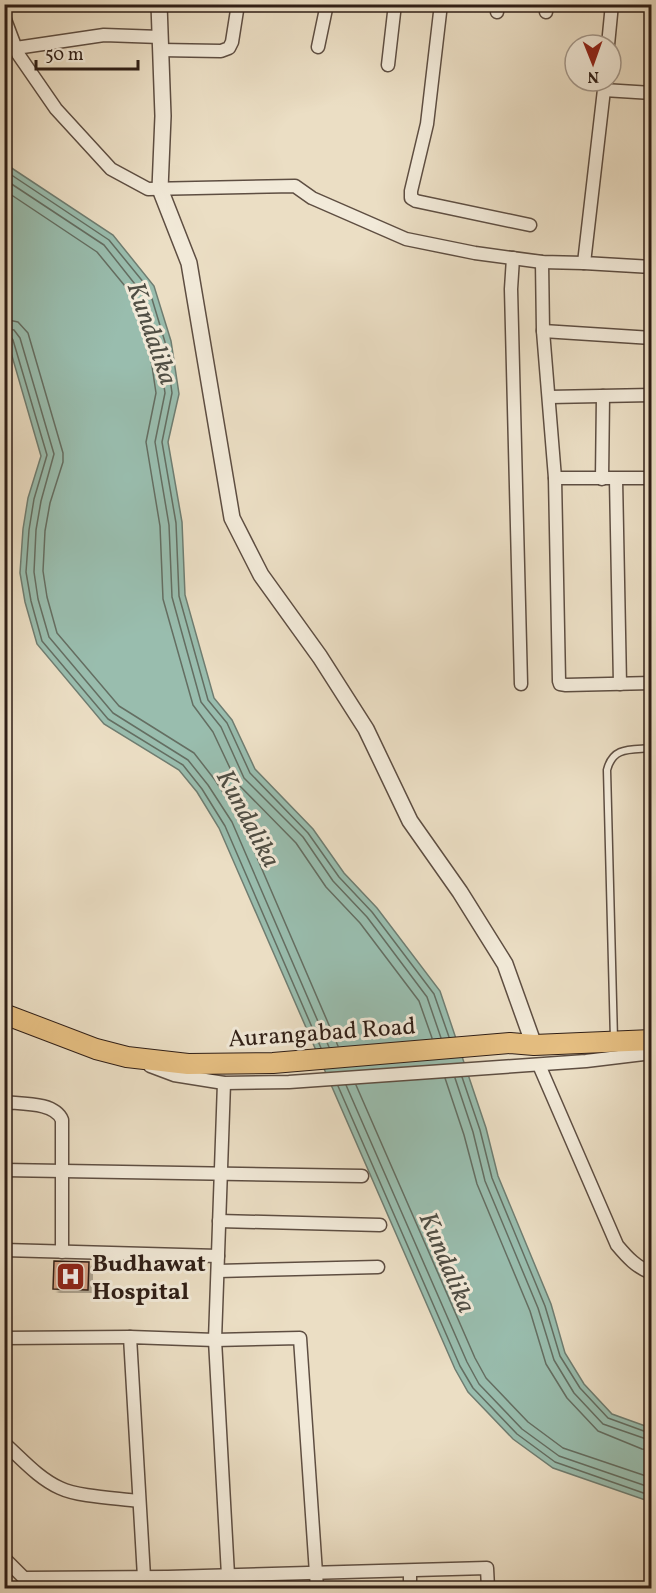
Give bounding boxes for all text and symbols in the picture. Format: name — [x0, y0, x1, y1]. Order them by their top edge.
scale bar — [36, 33, 138, 71]
north arrow — [563, 33, 623, 93]
text: 50 m — [45, 43, 84, 68]
text: N — [587, 65, 599, 87]
water label: Kundalika — [117, 277, 185, 390]
water label: Kundalika — [206, 763, 288, 874]
street label: Aurangabad Road — [227, 1010, 417, 1058]
water label: Kundalika — [409, 1207, 484, 1319]
place label: Budhawat Hospital — [92, 1248, 206, 1310]
hospital icon: Budhawat Hospital — [55, 1261, 87, 1293]

